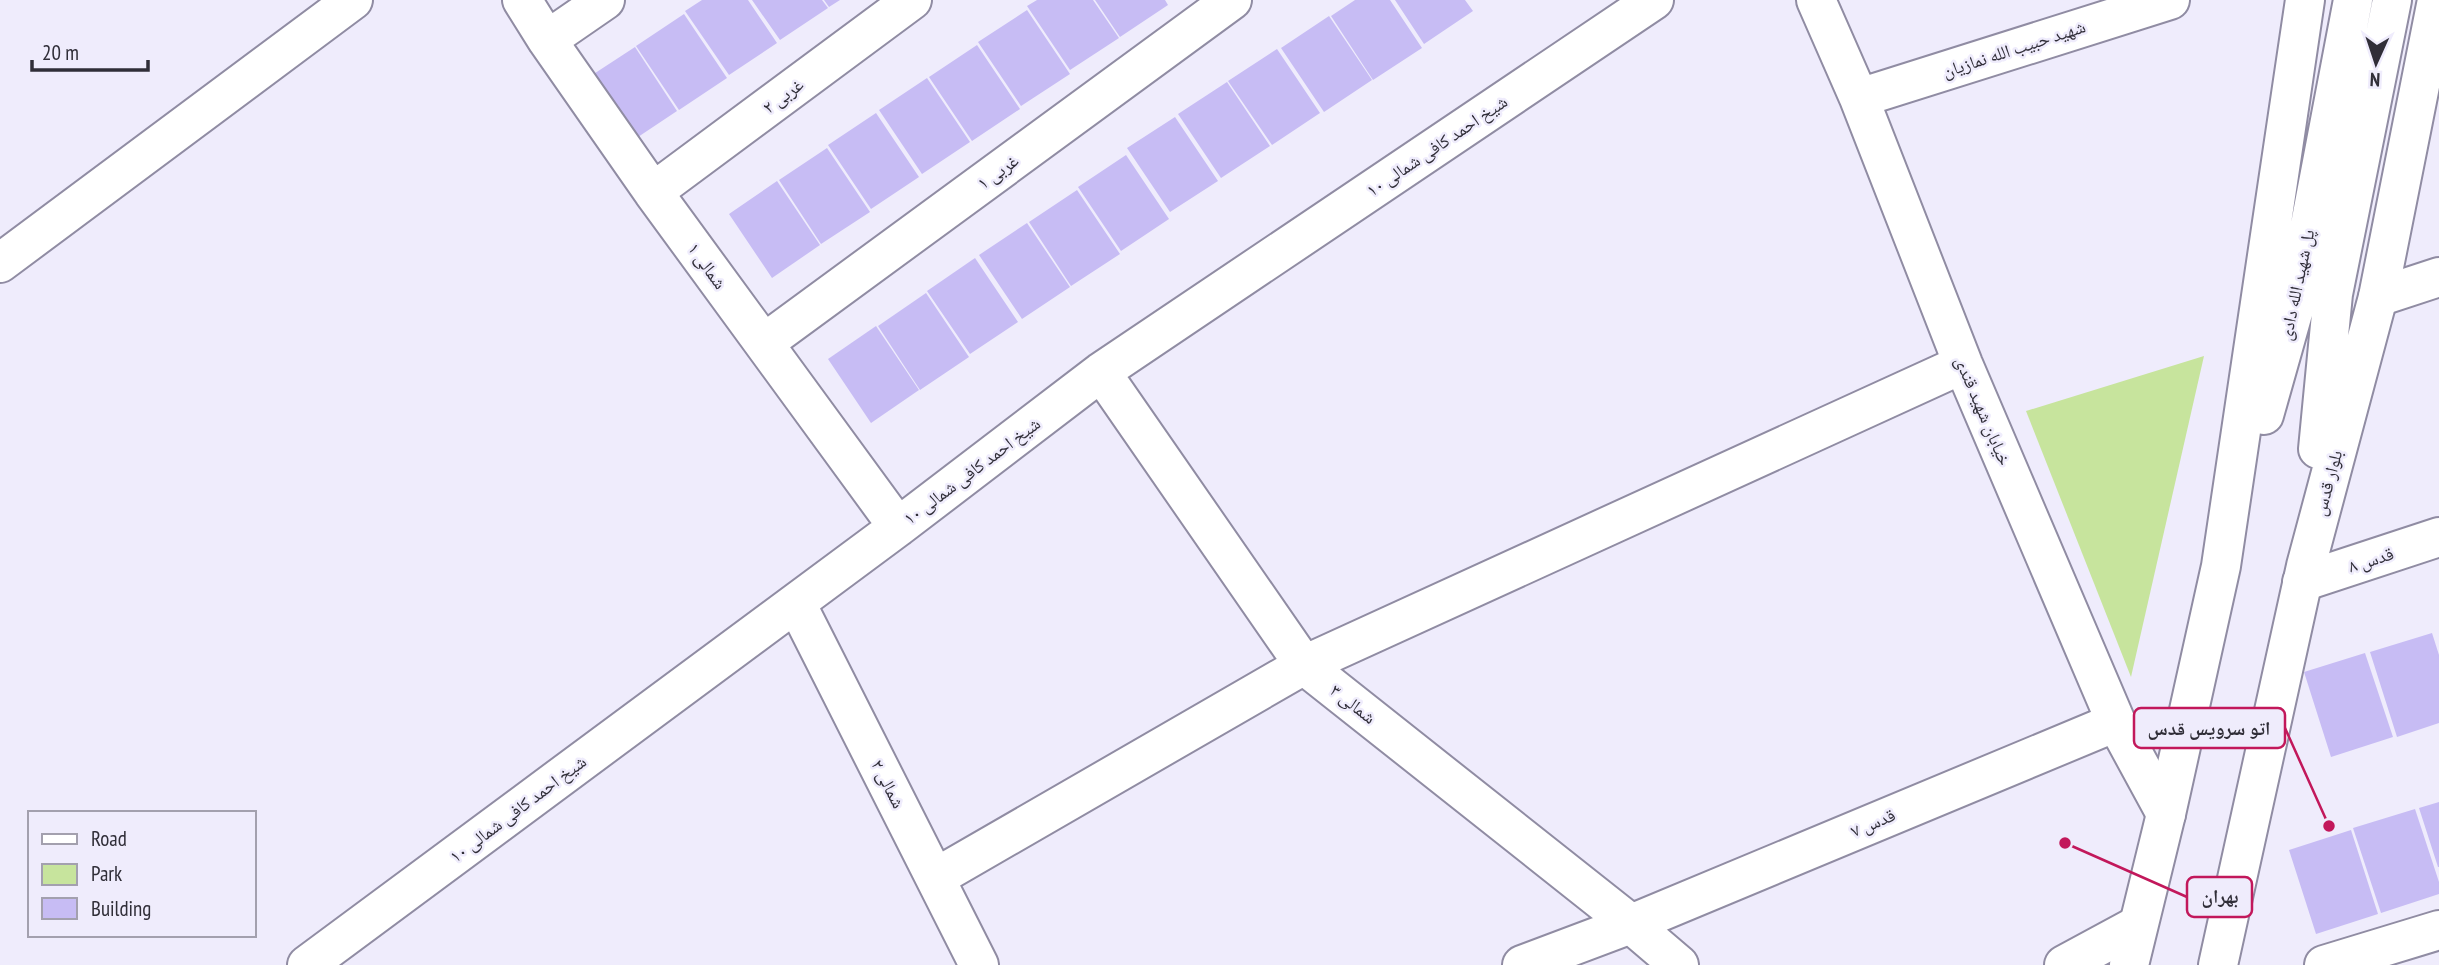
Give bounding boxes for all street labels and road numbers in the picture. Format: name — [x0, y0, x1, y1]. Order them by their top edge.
street label: شهید حبیب الله نمازیان — [1940, 15, 2088, 82]
street label: ۲ غربی — [758, 73, 808, 119]
street label: شیخ احمد کافی شمالی ۱۰ — [1362, 90, 1512, 202]
street label: ۱ غربی — [973, 149, 1023, 194]
street label: پل شهید الله دادی — [2274, 227, 2320, 343]
street label: ۱ شمالی — [683, 238, 732, 293]
street label: خیابان شهید قندی — [1950, 353, 2017, 469]
street label: شیخ احمد کافی شمالی ۱۰ — [899, 412, 1045, 530]
street label: بلوار قدس — [2308, 447, 2347, 518]
street label: قدس ۸ — [2345, 541, 2396, 578]
street label: شمالی ۳ — [1326, 679, 1381, 729]
street label: شیخ احمد کافی شمالی ۱۰ — [445, 750, 591, 868]
street label: شمالی ۲ — [866, 755, 910, 812]
street label: قدس ۷ — [1847, 803, 1899, 842]

